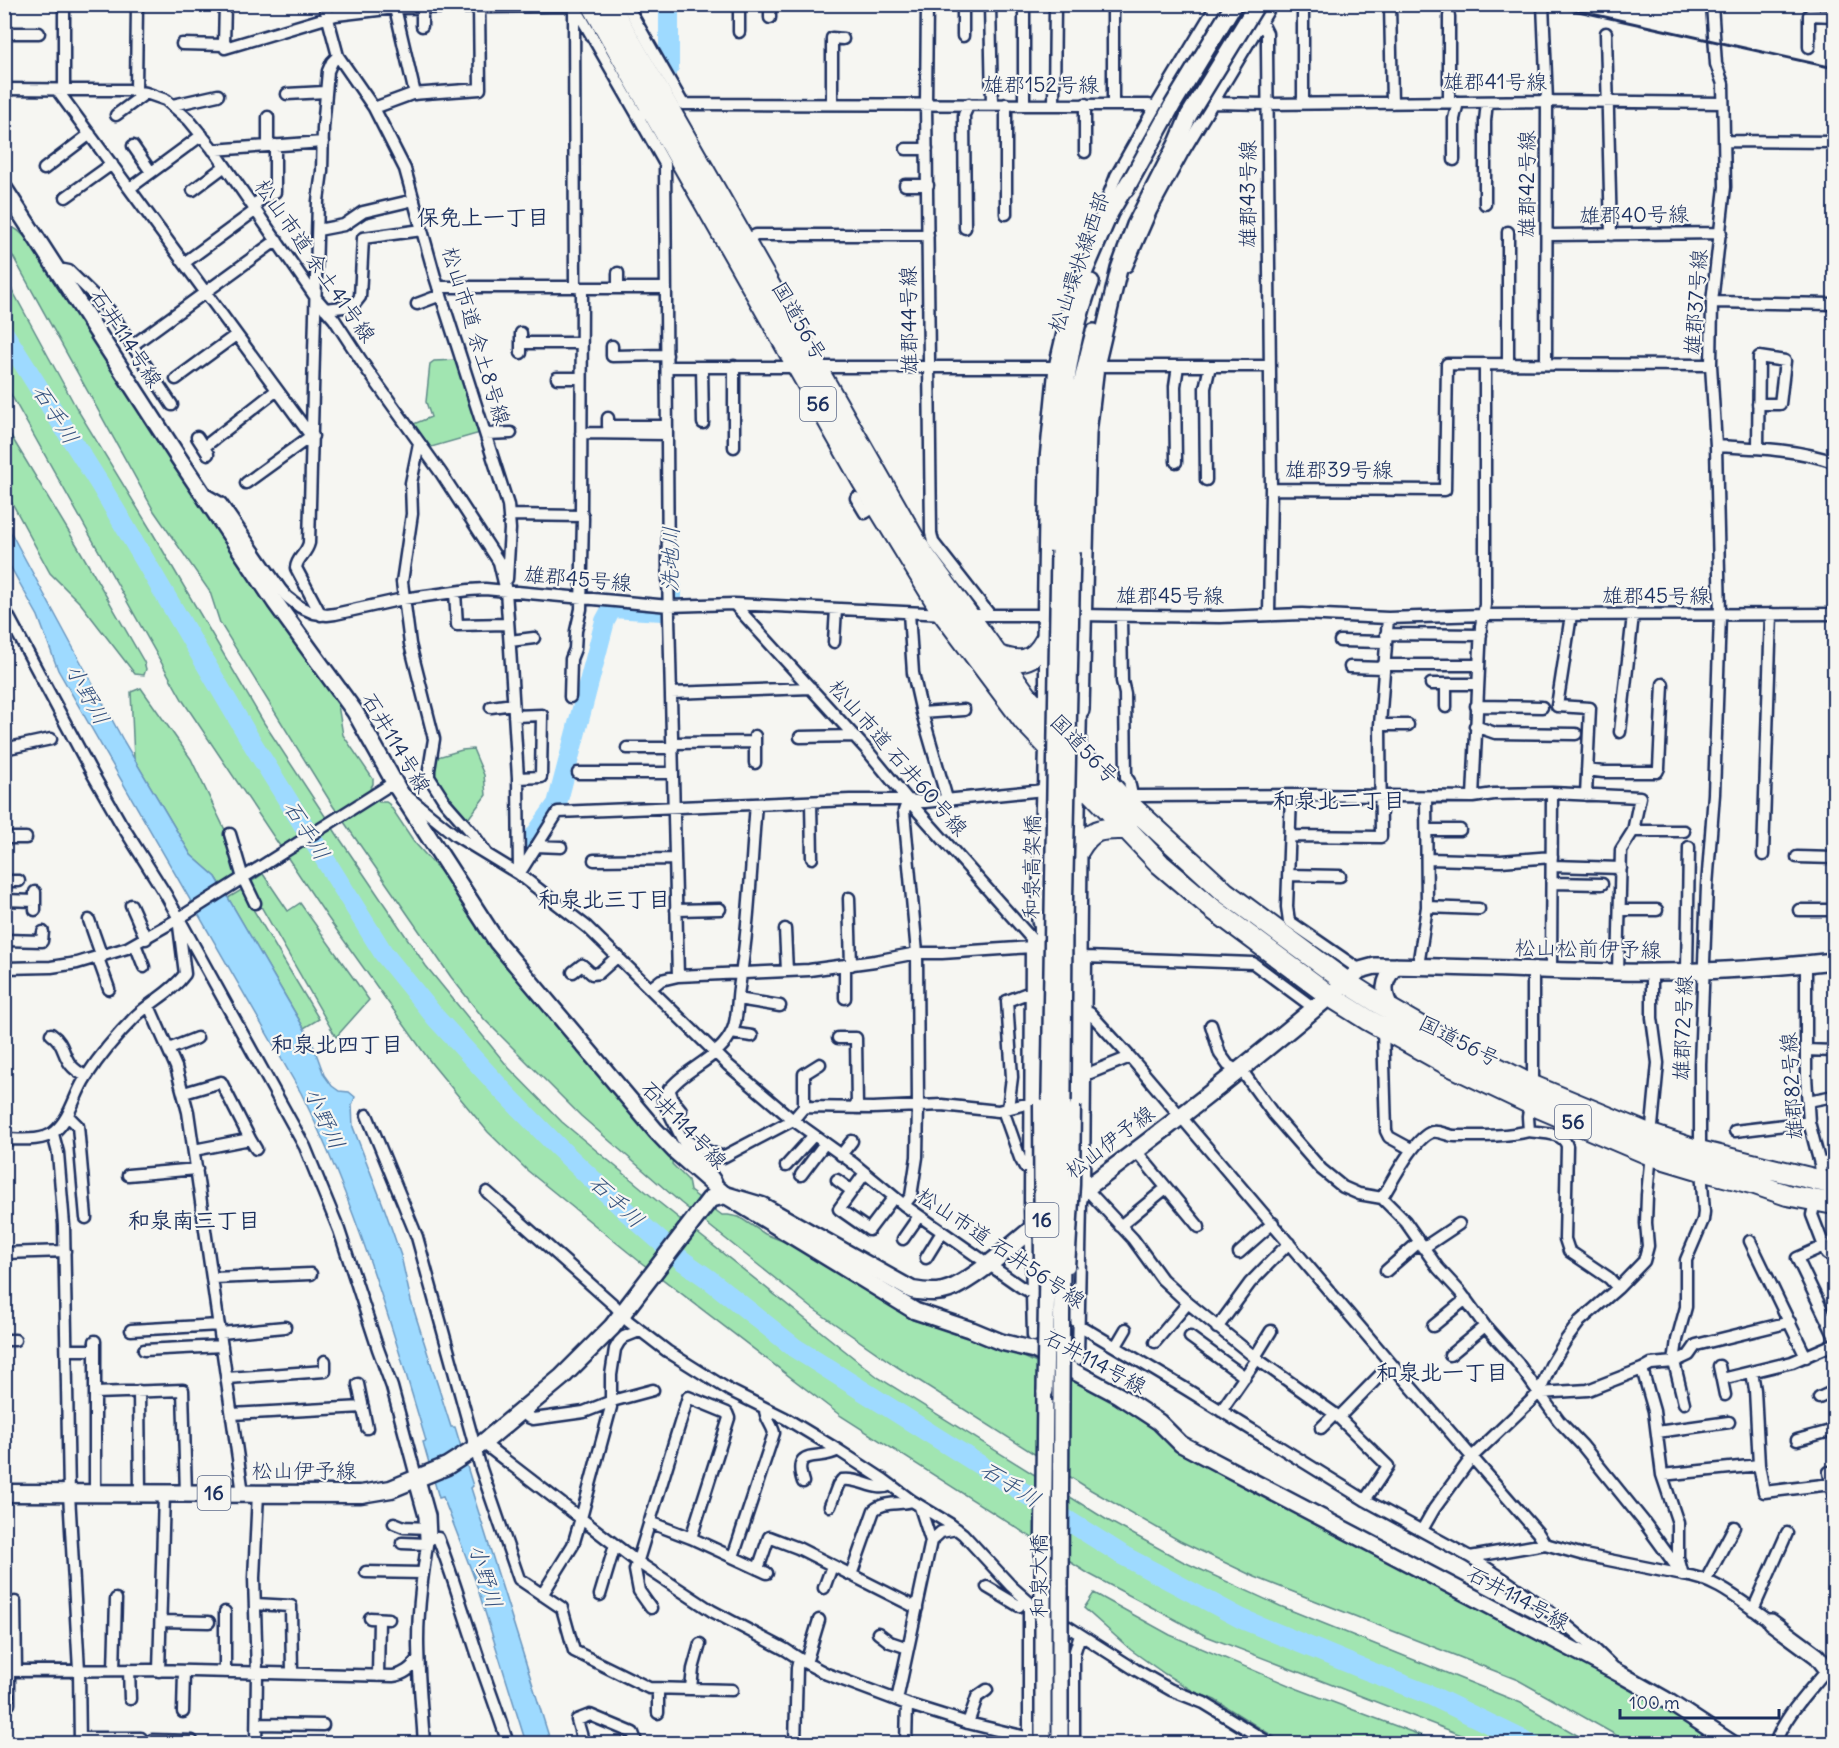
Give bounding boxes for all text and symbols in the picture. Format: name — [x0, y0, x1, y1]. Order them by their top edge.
street label: 雄郡41号線 — [1443, 68, 1547, 95]
street label: 雄郡152号線 — [983, 71, 1099, 98]
street label: 雄郡42号線 — [1513, 130, 1540, 238]
street label: 雄郡43号線 — [1234, 140, 1261, 248]
street label: 松山市道 余土41号線 — [249, 174, 382, 348]
street label: 松山環状線西部 — [1042, 188, 1115, 336]
street label: 雄郡40号線 — [1579, 200, 1689, 229]
district label: 保免上一丁目 — [417, 203, 549, 231]
street label: 松山市道 余土8号線 — [437, 243, 516, 428]
street label: 雄郡37号線 — [1678, 248, 1713, 356]
street label: 雄郡44号線 — [894, 266, 923, 374]
street label: 国道56号 — [766, 276, 833, 365]
street label: 石井114号線 — [84, 283, 168, 392]
water label: 石手川 — [27, 379, 85, 449]
road number: 56 — [800, 387, 836, 421]
street label: 雄郡39号線 — [1285, 456, 1393, 483]
water label: 洗地川 — [655, 526, 685, 592]
street label: 雄郡45号線 — [523, 560, 633, 597]
street label: 雄郡45号線 — [1116, 582, 1224, 609]
street label: 雄郡45号線 — [1602, 582, 1710, 609]
water label: 小野川 — [60, 658, 116, 730]
street label: 松山市道 石井60号線 — [823, 674, 974, 842]
street label: 石井114号線 — [356, 687, 437, 798]
street label: 国道56号 — [1044, 708, 1124, 789]
district label: 和泉北二丁目 — [1273, 786, 1405, 814]
water label: 石手川 — [278, 795, 336, 865]
street label: 和泉高架橋 — [1017, 814, 1046, 920]
district label: 和泉北三丁目 — [538, 885, 670, 913]
street label: 松山松前伊予線 — [1514, 934, 1662, 963]
street label: 雄郡72号線 — [1667, 975, 1698, 1081]
street label: 国道56号 — [1414, 1009, 1504, 1072]
district label: 和泉北四丁目 — [271, 1030, 403, 1058]
street label: 雄郡82号線 — [1774, 1031, 1809, 1141]
street label: 石井114号線 — [635, 1075, 733, 1175]
water label: 小野川 — [298, 1082, 352, 1154]
street label: 松山伊予線 — [1060, 1099, 1160, 1184]
road number: 56 — [1555, 1105, 1591, 1139]
water label: 石手川 — [583, 1168, 651, 1234]
street label: 松山市道 石井56号線 — [912, 1181, 1091, 1314]
road number: 16 — [1026, 1203, 1058, 1237]
district label: 和泉南三丁目 — [128, 1206, 260, 1234]
street label: 石井114号線 — [1039, 1323, 1151, 1400]
district label: 和泉北一丁目 — [1376, 1358, 1508, 1386]
water label: 石手川 — [976, 1455, 1046, 1513]
street label: 松山伊予線 — [252, 1457, 357, 1484]
road number: 16 — [198, 1476, 230, 1510]
street label: 和泉大橋 — [1025, 1534, 1052, 1618]
water label: 小野川 — [463, 1540, 509, 1612]
street label: 石井114号線 — [1462, 1559, 1574, 1636]
scale bar — [1620, 1682, 1779, 1720]
text: 100 m — [1629, 1691, 1680, 1714]

